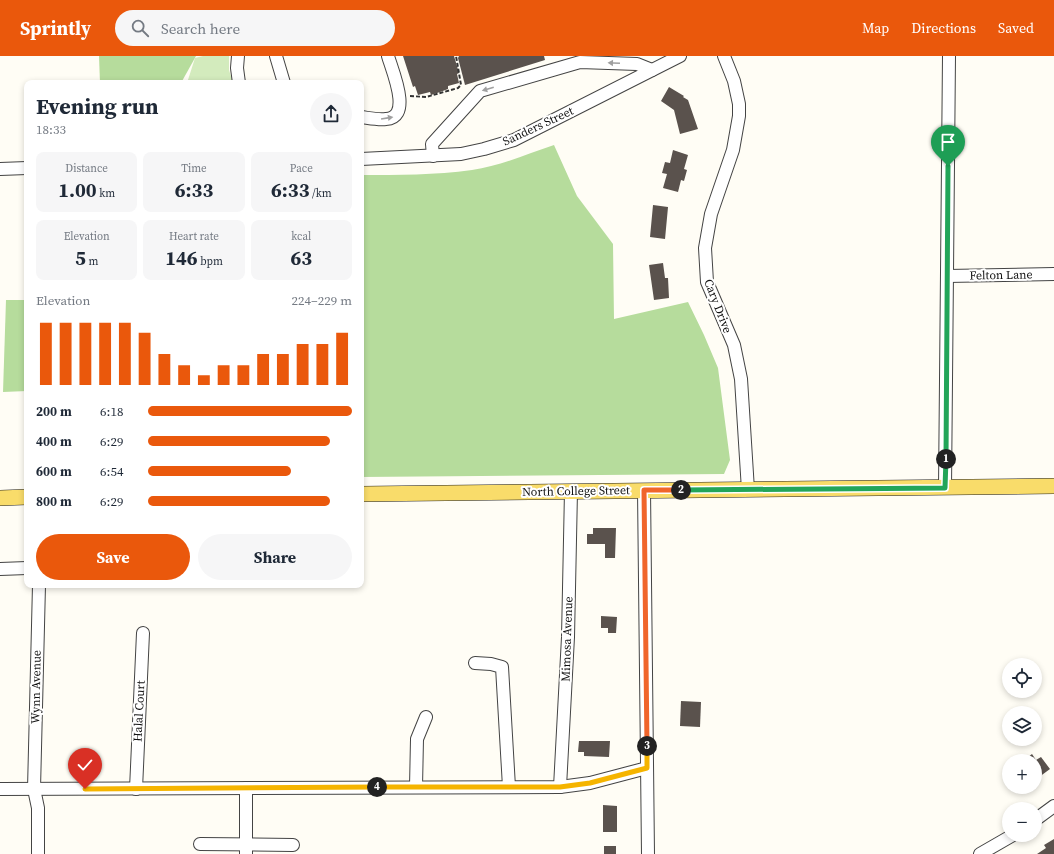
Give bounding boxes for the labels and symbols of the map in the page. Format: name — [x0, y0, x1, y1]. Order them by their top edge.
one-way arrow — [608, 60, 620, 67]
one-way arrow — [482, 86, 494, 92]
street label: Sanders Street — [500, 103, 576, 149]
one-way arrow — [380, 115, 393, 121]
pin — [931, 125, 965, 166]
street label: Felton Lane — [969, 266, 1033, 284]
street label: Cary Drive — [700, 277, 736, 335]
pin: 1 — [936, 449, 956, 469]
pin: 2 — [671, 480, 691, 500]
street label: North College Street — [522, 482, 630, 500]
street label: Mimosa Avenue — [558, 596, 576, 682]
street label: Wynn Avenue — [27, 650, 45, 724]
street label: Halal Court — [129, 680, 149, 742]
pin: 3 — [637, 736, 657, 756]
pin — [68, 748, 102, 789]
pin: 4 — [367, 777, 387, 797]

